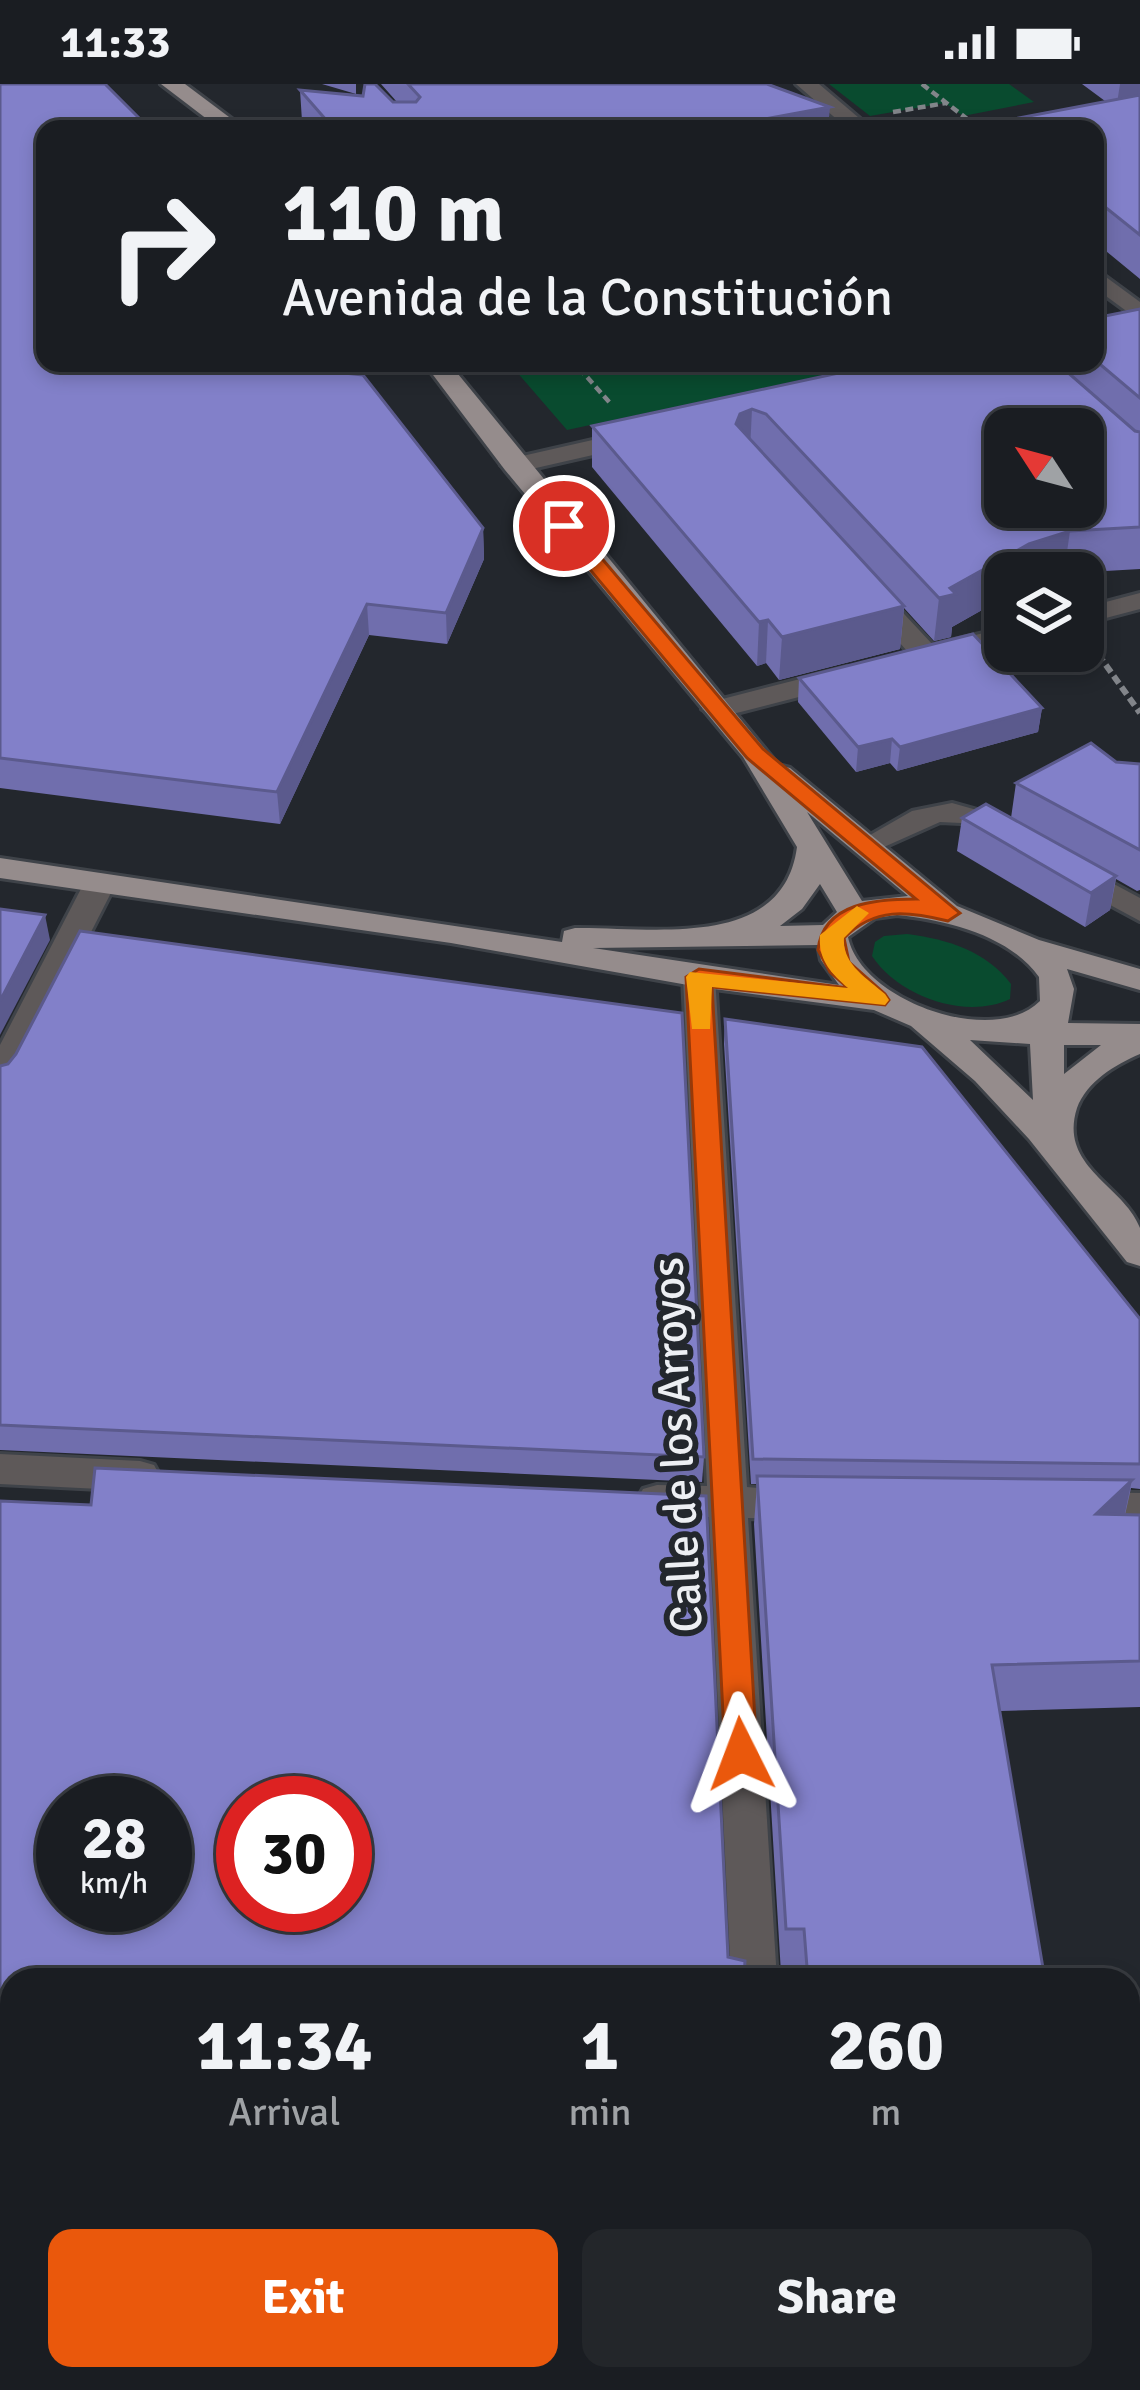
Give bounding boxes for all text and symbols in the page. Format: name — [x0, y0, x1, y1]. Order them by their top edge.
text: 11:33 — [60, 15, 170, 70]
text: 110 m — [282, 161, 504, 265]
icon: right — [84, 168, 240, 324]
text: Avenida de la Constitución — [282, 264, 893, 331]
north arrow — [984, 408, 1104, 528]
map controls — [984, 408, 1104, 672]
pin — [513, 475, 615, 577]
icon: arrive — [531, 493, 597, 559]
button: layers — [984, 552, 1104, 672]
street label: Calle de los Arroyos — [640, 1256, 715, 1634]
position arrow — [678, 1691, 804, 1817]
speed limit sign: 30 — [216, 1776, 372, 1932]
text: 28 — [82, 1802, 146, 1876]
text: km/h — [80, 1865, 148, 1902]
text: 11:34 — [196, 2001, 373, 2090]
text: 1 — [581, 2001, 619, 2090]
text: 260 — [827, 2001, 944, 2090]
text: Arrival — [228, 2088, 340, 2136]
text: min — [569, 2088, 632, 2136]
text: m — [870, 2088, 901, 2136]
button: Exit — [48, 2229, 558, 2367]
button: Share — [582, 2229, 1092, 2367]

